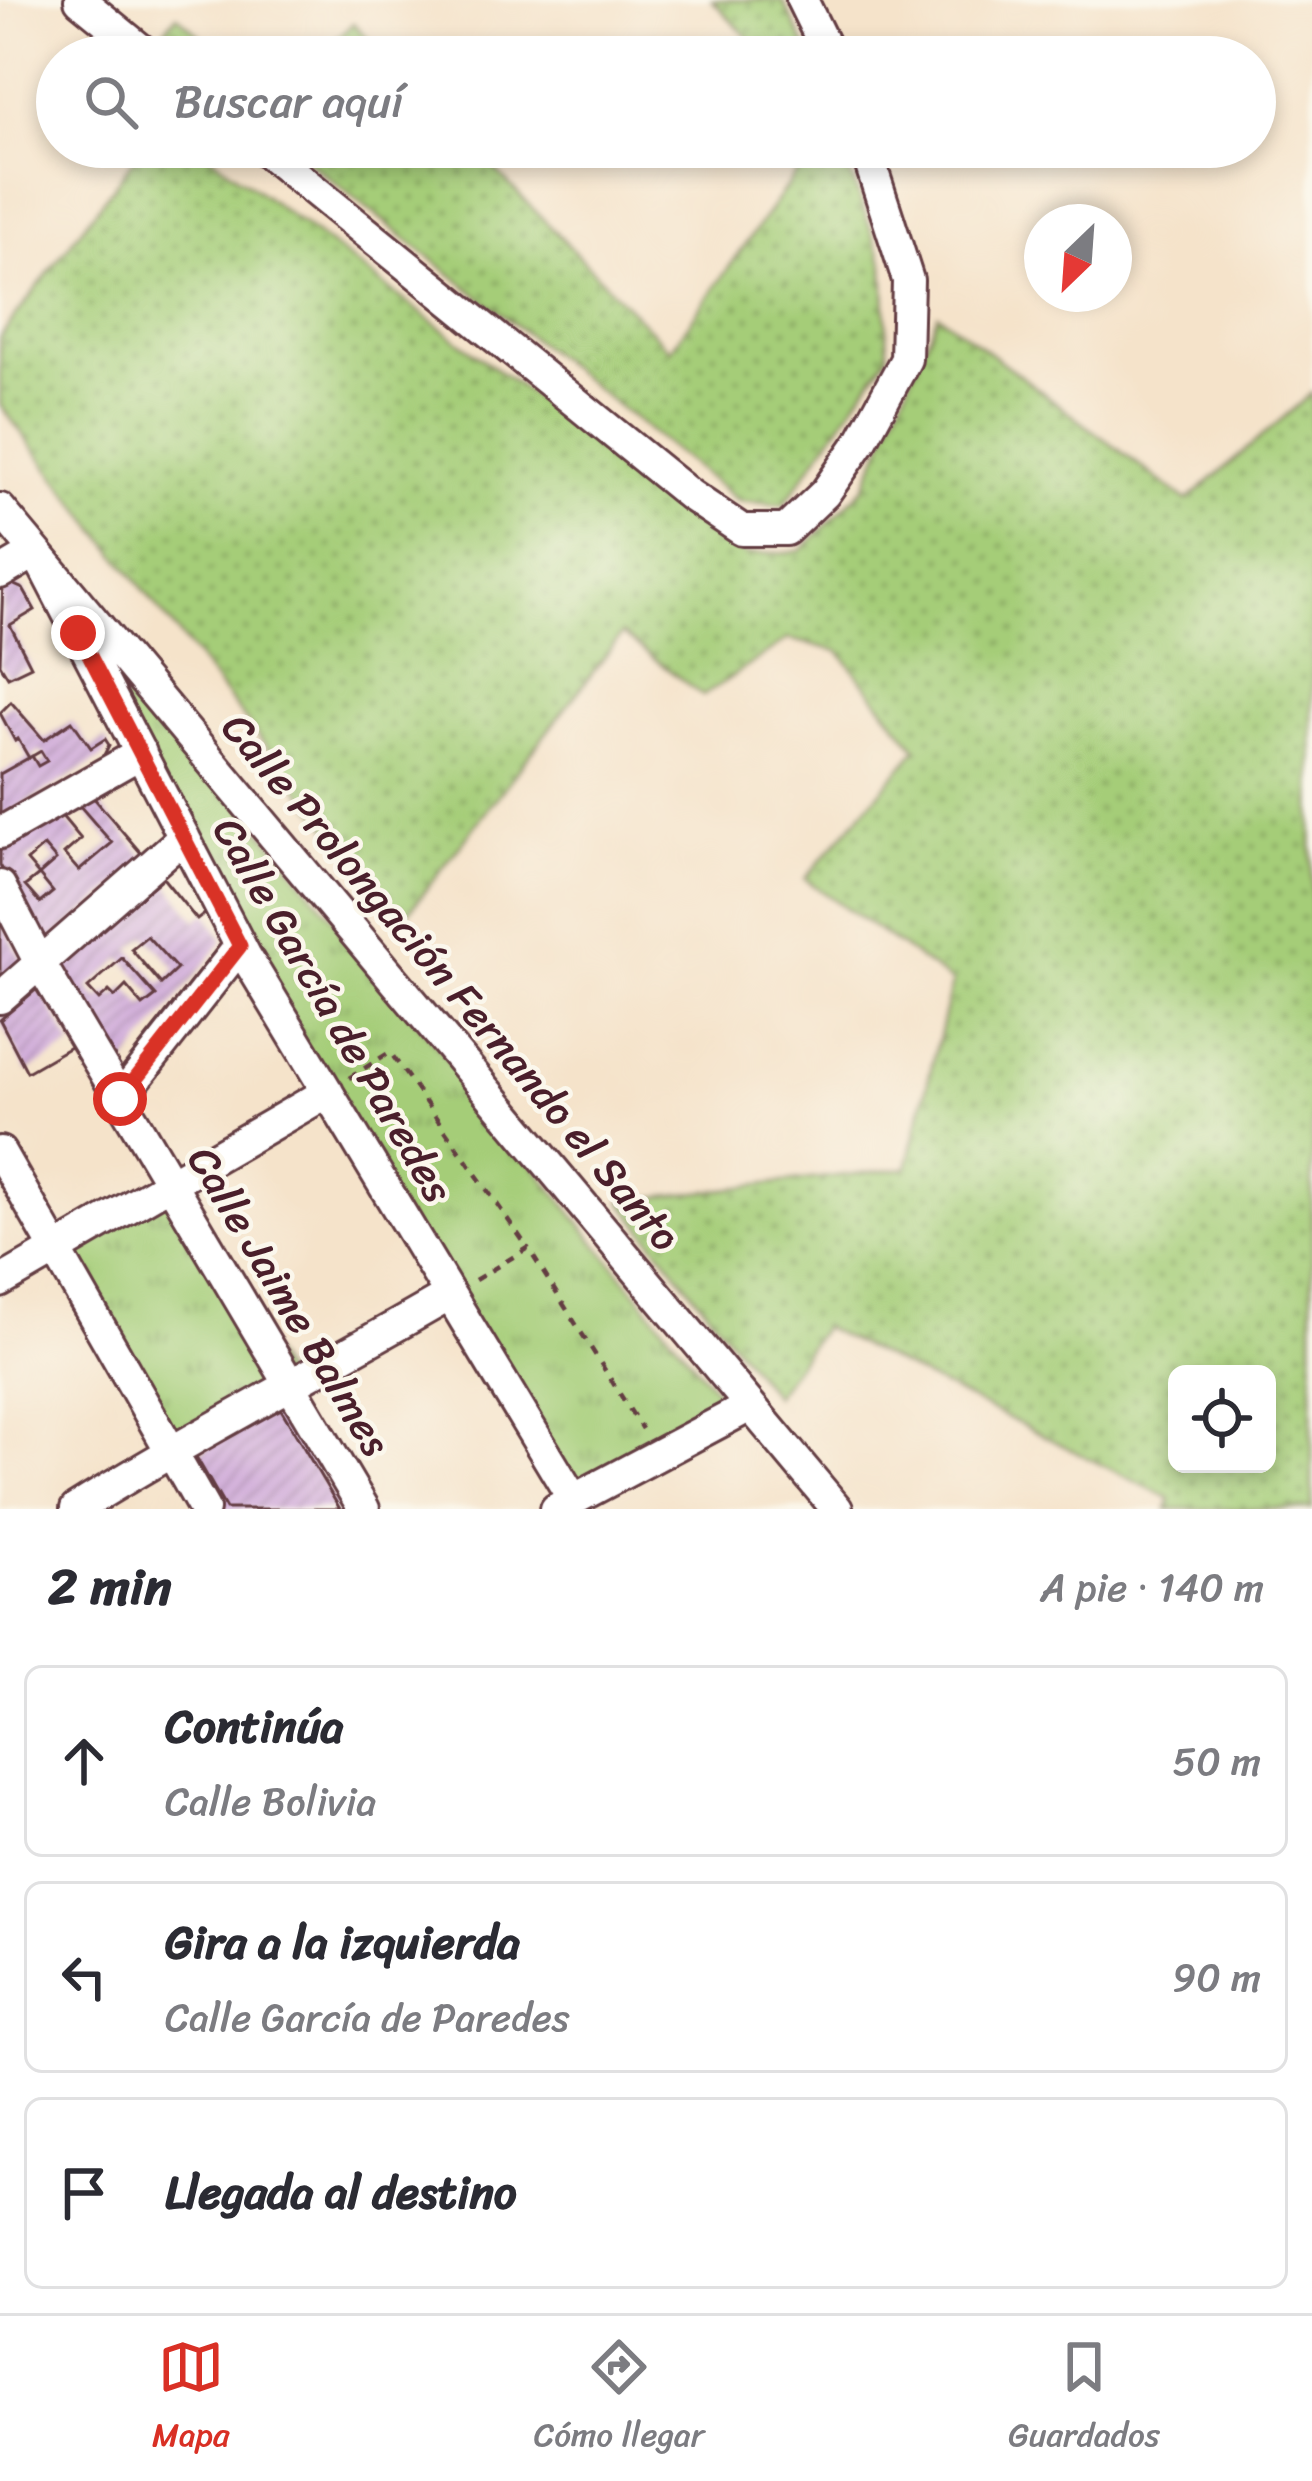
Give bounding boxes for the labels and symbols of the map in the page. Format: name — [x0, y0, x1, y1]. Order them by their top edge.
north arrow — [1024, 204, 1132, 312]
route end — [51, 606, 105, 660]
street label: Calle Prolongación Fernando el Santo — [202, 695, 700, 1269]
street label: Calle García de Paredes — [192, 803, 474, 1218]
route start — [93, 1072, 147, 1126]
street label: Calle Jaime Balmes — [167, 1131, 412, 1472]

